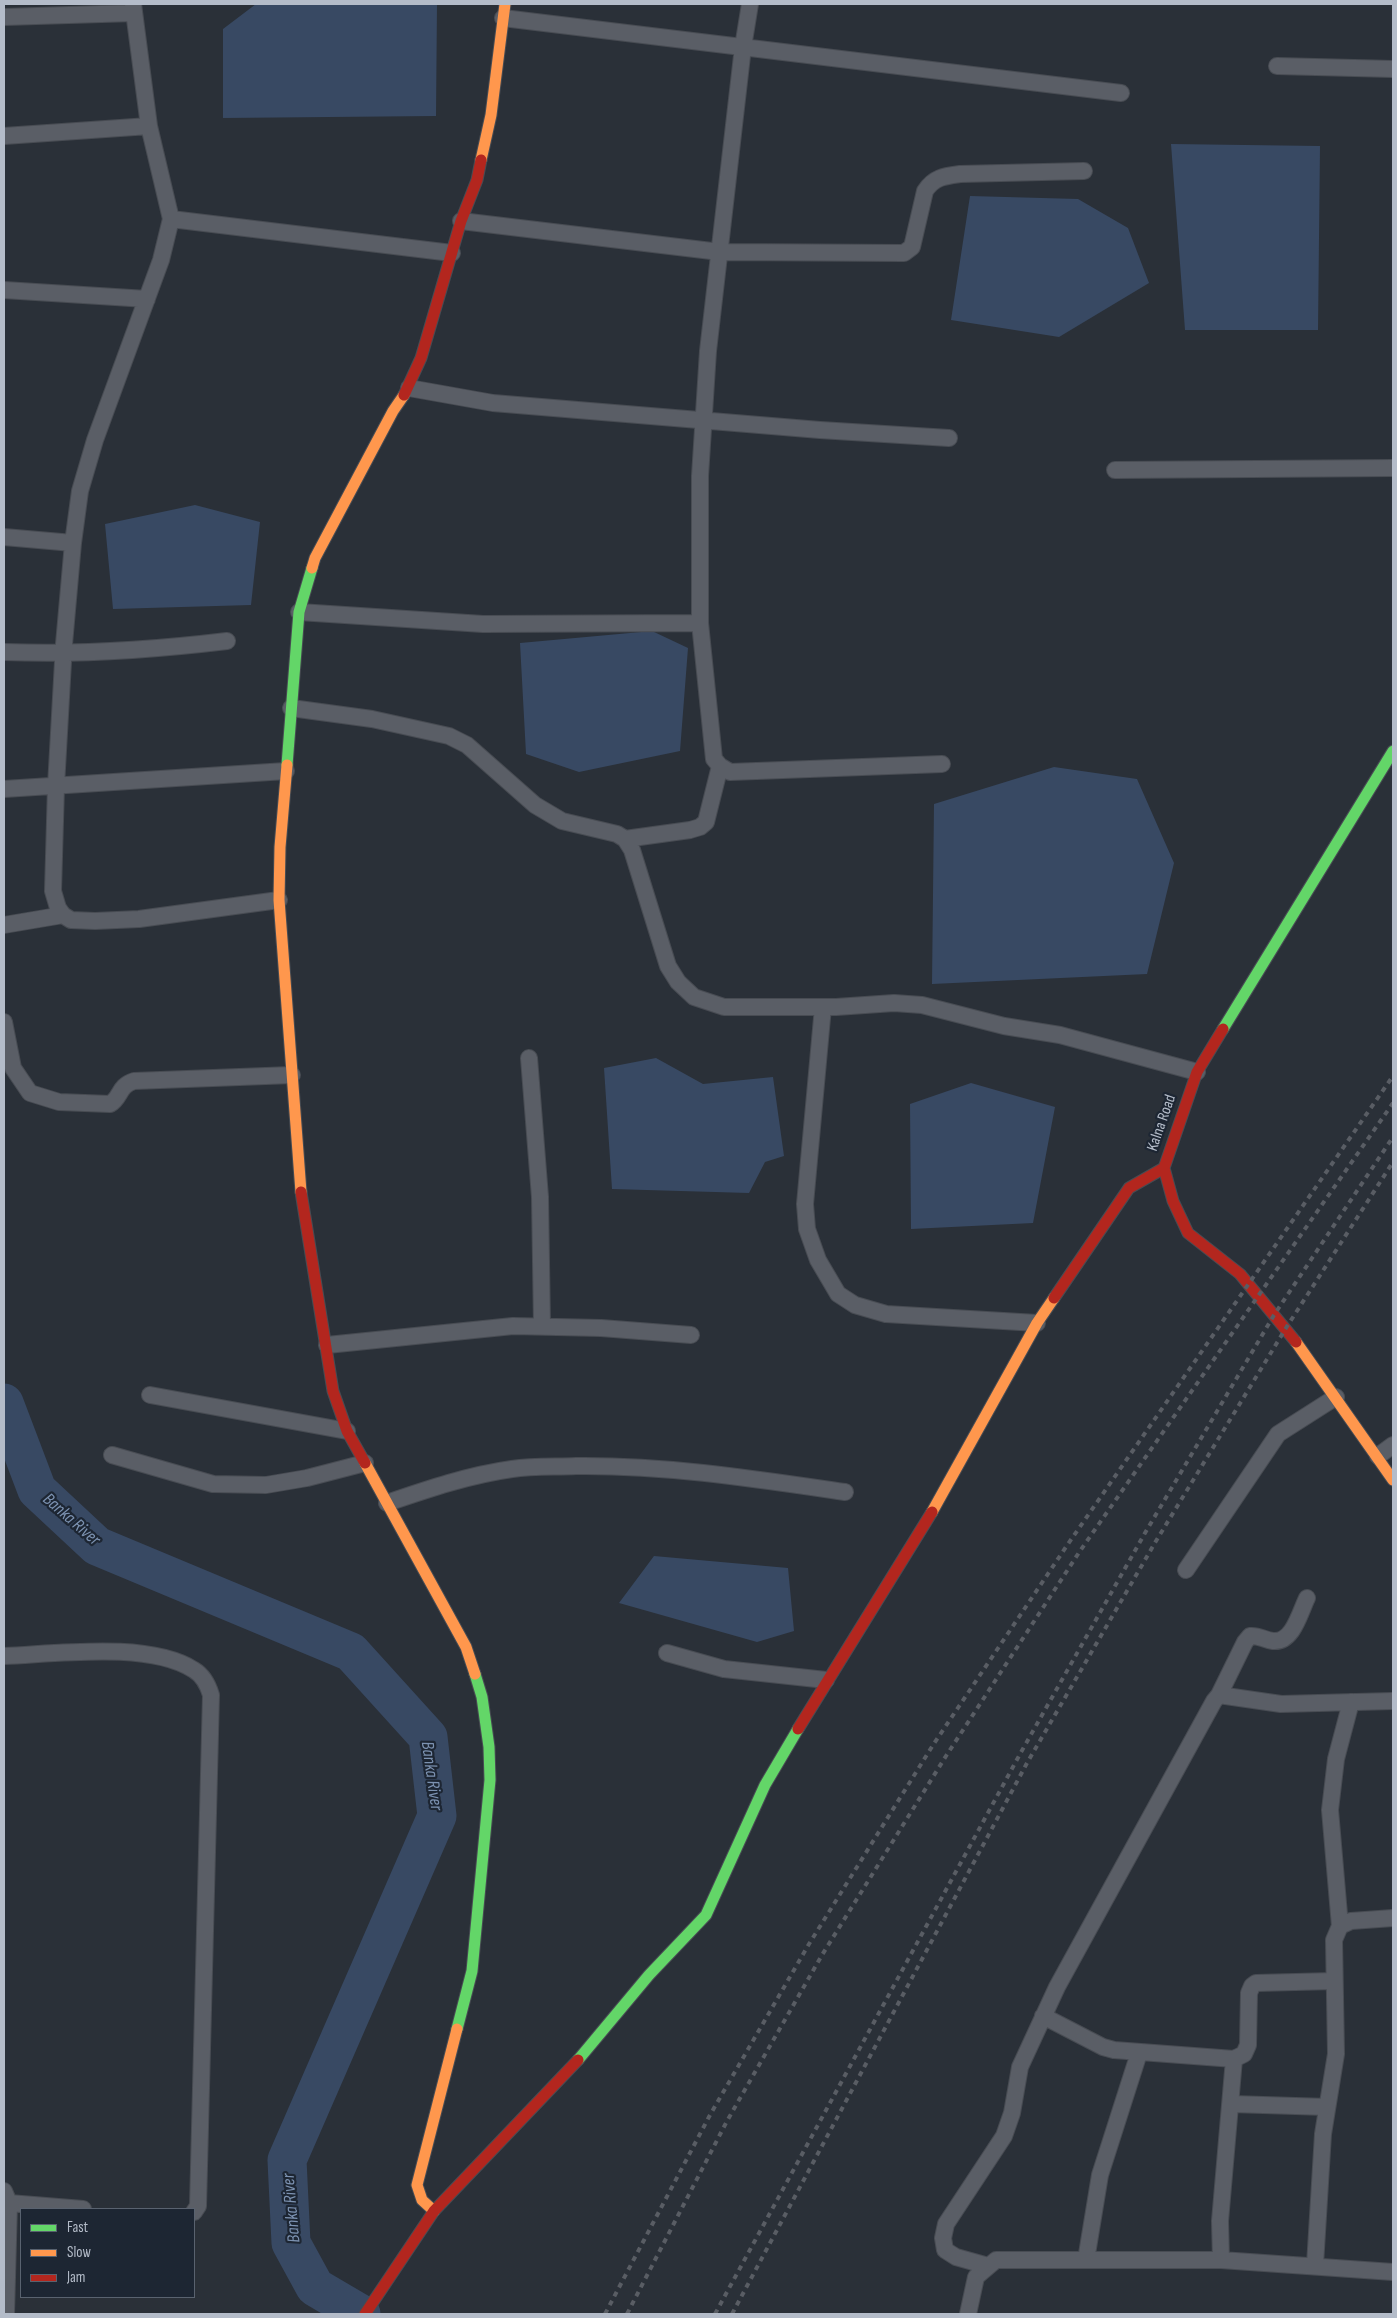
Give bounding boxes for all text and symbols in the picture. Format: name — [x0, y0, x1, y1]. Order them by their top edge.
street label: Kalna Road — [1143, 1092, 1181, 1154]
water label: Banka River — [38, 1489, 104, 1551]
water label: Banka River — [415, 1740, 447, 1812]
water label: Banka River — [278, 2173, 306, 2243]
legend — [20, 2208, 195, 2298]
text: Fast — [67, 2218, 88, 2237]
text: Slow — [67, 2243, 91, 2262]
text: Jam — [67, 2268, 85, 2287]

